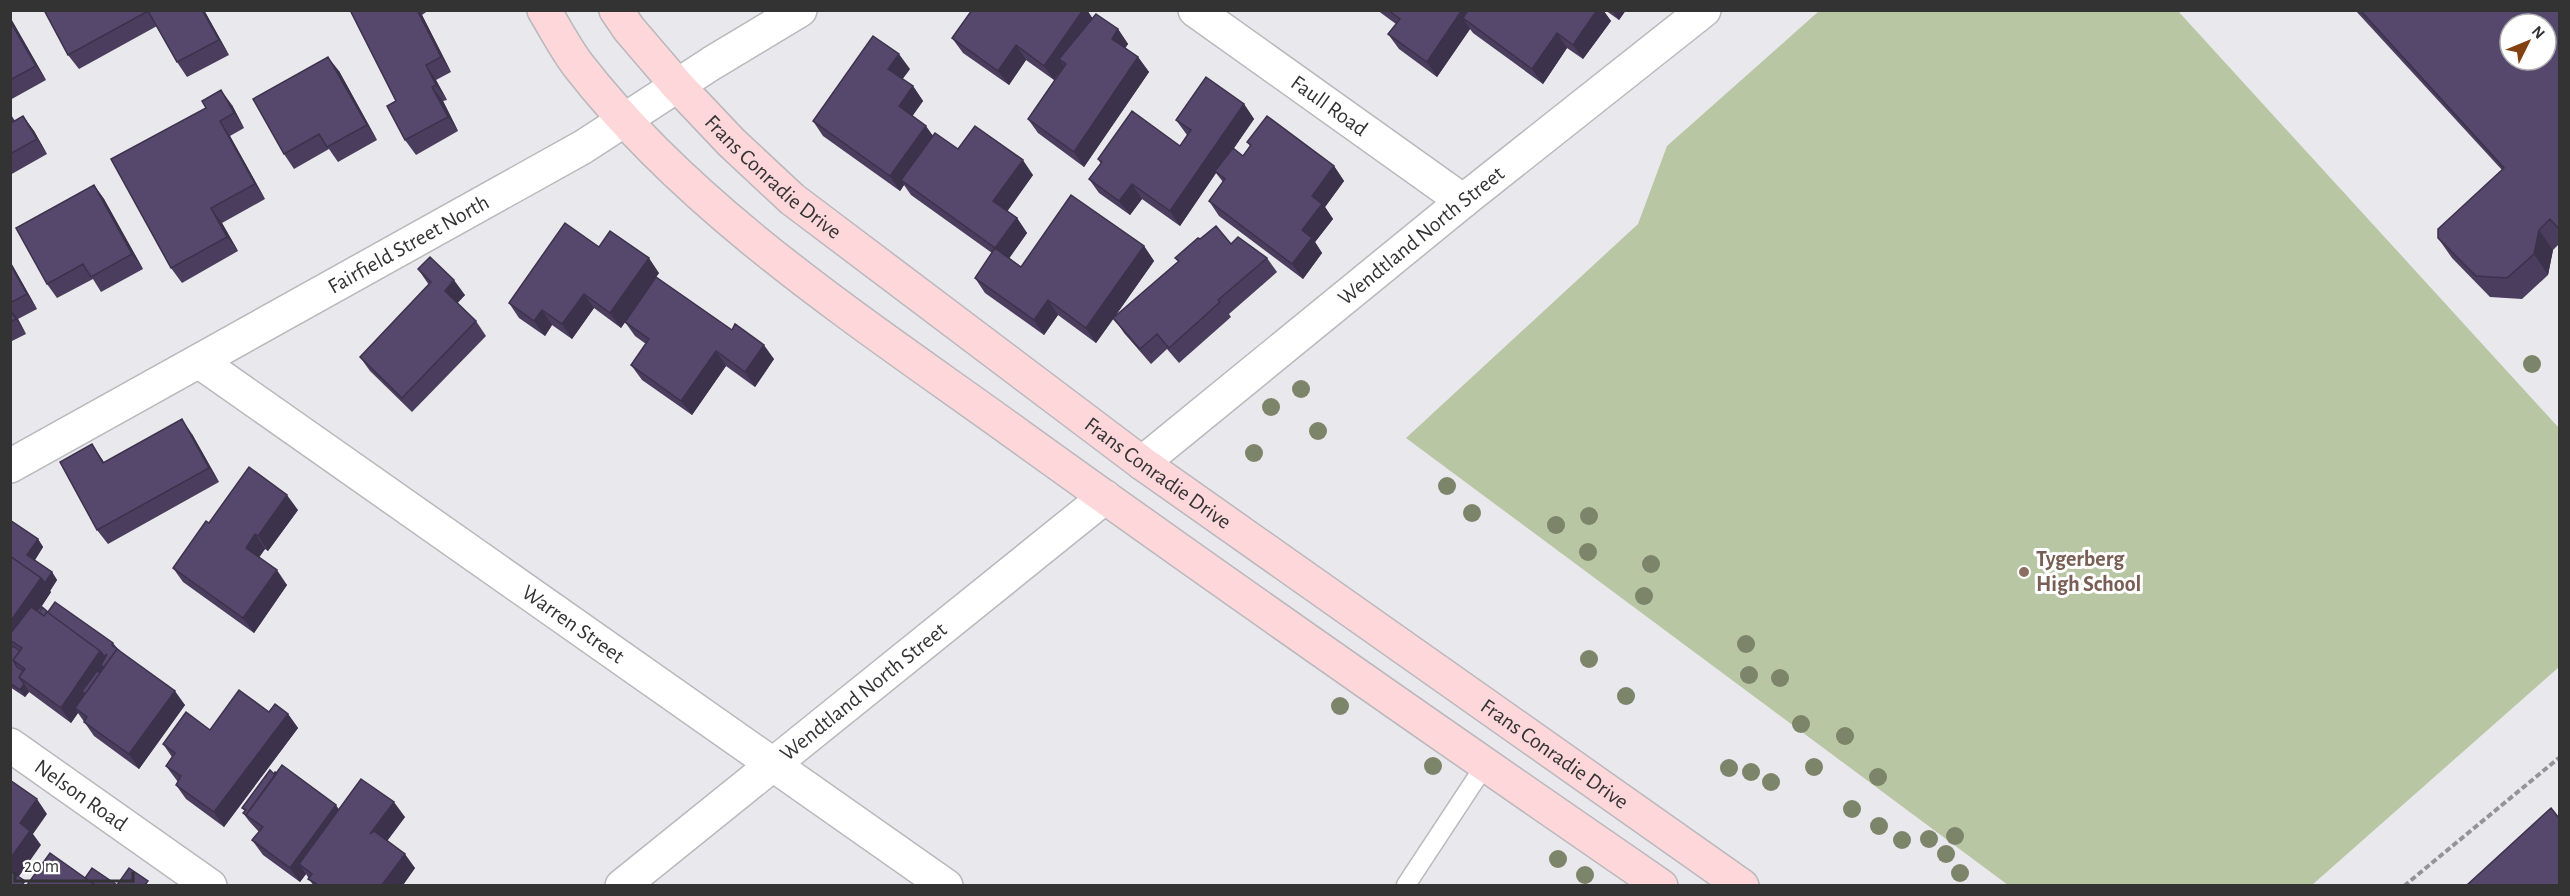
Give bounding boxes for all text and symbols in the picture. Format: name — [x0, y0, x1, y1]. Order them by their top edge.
north arrow — [2498, 12, 2558, 72]
text: N — [2529, 23, 2548, 42]
street label: Faull Road — [1287, 71, 1372, 140]
street label: Frans Conradie Drive — [701, 111, 845, 243]
street label: Wendtland North Street — [1334, 162, 1508, 309]
street label: Fairfield Street North — [324, 191, 493, 298]
street label: Frans Conradie Drive — [1081, 413, 1235, 533]
place label: Tygerberg High School — [2036, 548, 2141, 595]
marker: Tygerberg High School — [2017, 565, 2031, 579]
street label: Warren Street — [518, 581, 628, 667]
street label: Wendtland North Street — [776, 618, 951, 765]
street label: Frans Conradie Drive — [1477, 695, 1632, 813]
street label: Nelson Road — [31, 755, 131, 835]
scale bar — [15, 845, 134, 883]
text: 20 m — [24, 858, 59, 876]

